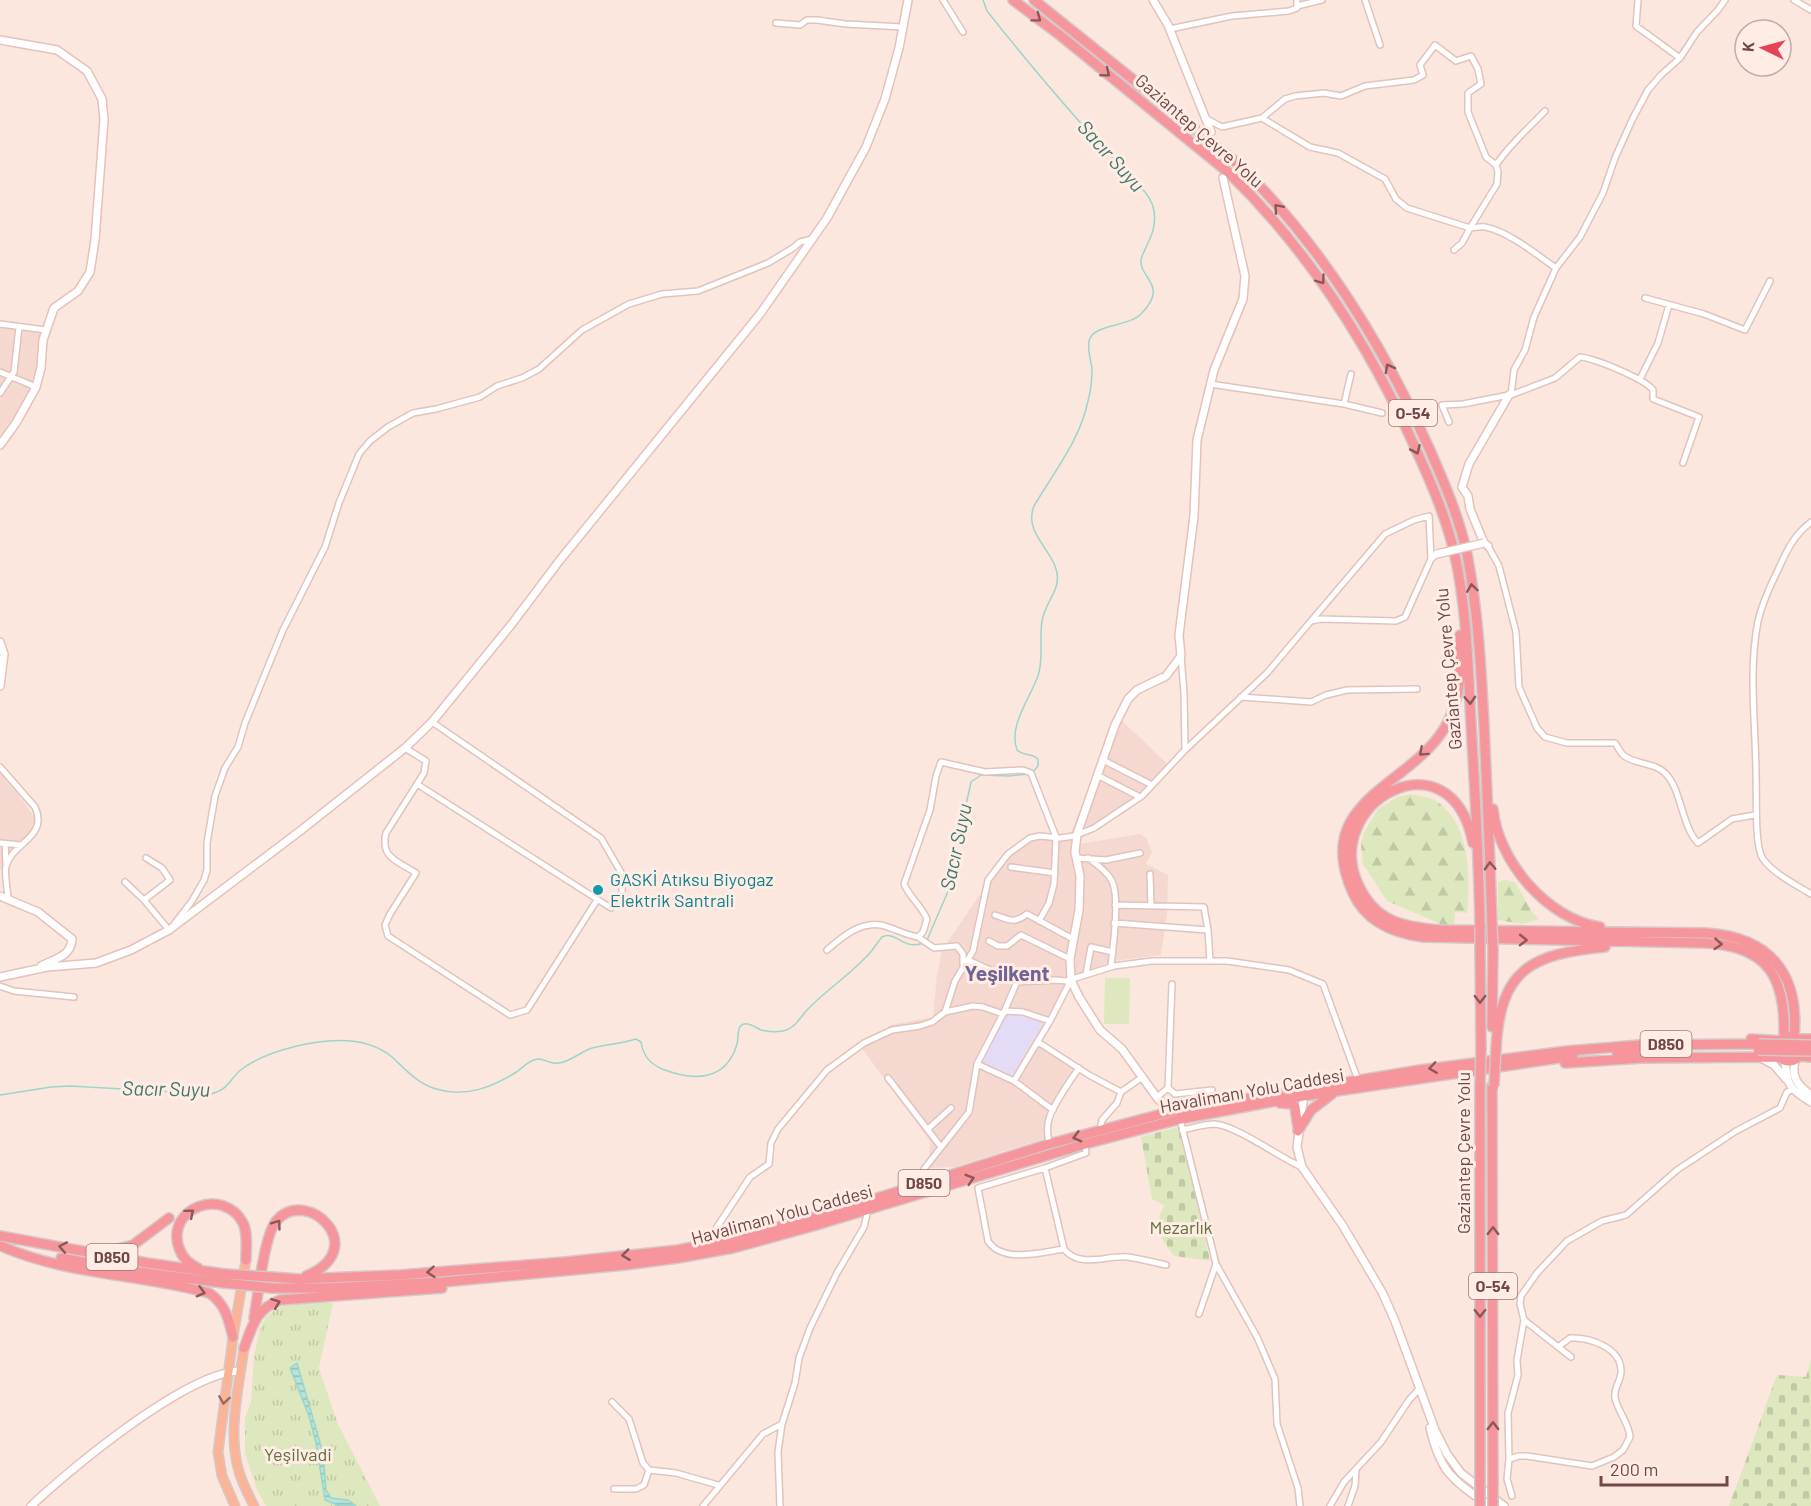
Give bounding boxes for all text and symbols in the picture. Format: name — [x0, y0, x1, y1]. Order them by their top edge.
one-way arrow — [1030, 11, 1041, 22]
north arrow — [1733, 18, 1793, 78]
text: K — [1738, 41, 1757, 52]
one-way arrow — [1099, 65, 1110, 76]
street label: Gaziantep Çevre Yolu — [1131, 69, 1268, 192]
water label: Sacır Suyu — [1073, 115, 1150, 196]
one-way arrow — [1274, 204, 1285, 215]
one-way arrow — [1314, 274, 1325, 285]
one-way arrow — [1385, 364, 1396, 374]
road number: O-54 — [1389, 400, 1437, 426]
one-way arrow — [1409, 444, 1421, 455]
one-way arrow — [1466, 584, 1478, 593]
street label: Gaziantep Çevre Yolu — [1430, 587, 1466, 751]
one-way arrow — [1464, 695, 1477, 704]
one-way arrow — [1419, 745, 1430, 756]
water label: Sacır Suyu — [934, 801, 976, 892]
one-way arrow — [1484, 862, 1497, 871]
place label: GASKİ Atıksu Biyogaz Elektrik Santrali — [610, 868, 774, 911]
marker: GASKİ Atıksu Biyogaz Elektrik Santrali — [591, 883, 605, 897]
one-way arrow — [1519, 934, 1528, 946]
one-way arrow — [1714, 937, 1723, 950]
district label: Yeşilkent — [965, 960, 1049, 985]
one-way arrow — [1474, 995, 1486, 1004]
road number: D850 — [1640, 1031, 1692, 1057]
one-way arrow — [1429, 1061, 1438, 1074]
street label: Havalimanı Yolu Caddesi — [1158, 1063, 1346, 1117]
street label: Gaziantep Çevre Yolu — [1452, 1072, 1474, 1234]
water label: Sacır Suyu — [122, 1075, 210, 1101]
one-way arrow — [1072, 1129, 1082, 1142]
road number: D850 — [898, 1170, 950, 1196]
one-way arrow — [964, 1174, 975, 1186]
street label: Havalimanı Yolu Caddesi — [689, 1179, 875, 1249]
one-way arrow — [183, 1209, 194, 1220]
park label: Mezarlık — [1149, 1216, 1213, 1238]
one-way arrow — [269, 1220, 280, 1231]
one-way arrow — [1487, 1227, 1499, 1236]
one-way arrow — [59, 1242, 68, 1254]
road number: D850 — [86, 1244, 138, 1270]
one-way arrow — [621, 1248, 630, 1261]
one-way arrow — [427, 1266, 436, 1279]
road number: O-54 — [1469, 1273, 1517, 1299]
one-way arrow — [196, 1284, 206, 1297]
one-way arrow — [269, 1298, 280, 1310]
one-way arrow — [1474, 1309, 1486, 1318]
one-way arrow — [219, 1396, 231, 1405]
one-way arrow — [1487, 1422, 1499, 1431]
park label: Yeşilvadi — [264, 1443, 332, 1465]
scale bar — [1601, 1449, 1727, 1487]
text: 200 m — [1610, 1458, 1658, 1480]

